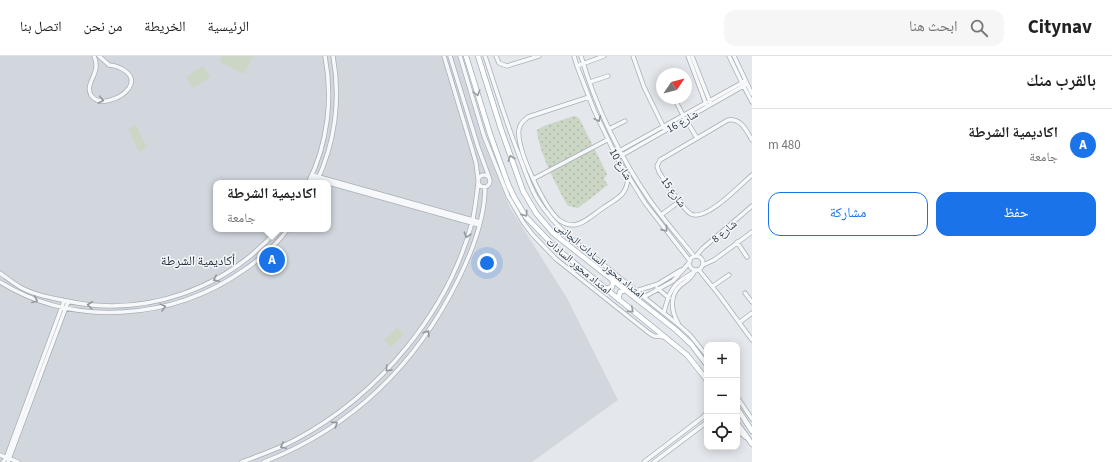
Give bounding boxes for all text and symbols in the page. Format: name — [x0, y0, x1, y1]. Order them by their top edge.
search box — [724, 10, 1004, 46]
text: Citynav — [1028, 14, 1092, 41]
text: ابحث هنا — [909, 16, 958, 37]
text: اتصل بنا — [20, 17, 62, 37]
text: من نحن — [84, 17, 122, 37]
text: الخريطة — [144, 17, 186, 37]
text: الرئيسية — [208, 17, 249, 37]
icon: search — [968, 17, 990, 39]
north arrow — [656, 68, 692, 104]
text: بالقرب منك — [1026, 69, 1096, 93]
one-way arrow — [472, 90, 481, 97]
one-way arrow — [98, 95, 105, 103]
street label: شارع 16 — [664, 106, 701, 136]
one-way arrow — [593, 114, 601, 122]
text: اكاديمية الشرطة — [968, 122, 1058, 143]
text: 480 m — [768, 136, 801, 154]
text: A — [1079, 136, 1087, 154]
street label: شارع 10 — [606, 146, 636, 183]
text: جامعة — [1029, 148, 1058, 166]
one-way arrow — [507, 154, 516, 161]
street label: شارع 15 — [658, 174, 690, 210]
popup — [213, 180, 331, 232]
text: اكاديمية الشرطة — [227, 183, 317, 204]
button: مشاركة — [768, 192, 928, 236]
button: حفظ — [936, 192, 1096, 236]
text: جامعة — [227, 209, 256, 227]
one-way arrow — [520, 209, 527, 216]
street label: شارع 8 — [709, 216, 740, 246]
street label: امتداد محور السادات الجانبى — [553, 219, 647, 301]
one-way arrow — [660, 225, 667, 232]
one-way arrow — [464, 231, 472, 238]
street label: امتداد محور السادات — [544, 235, 614, 297]
pin: A — [259, 245, 285, 275]
district label: أكاديمية الشرطة — [161, 252, 235, 270]
your location — [477, 253, 497, 273]
one-way arrow — [212, 275, 220, 282]
one-way arrow — [31, 295, 38, 303]
one-way arrow — [87, 301, 93, 310]
one-way arrow — [159, 303, 166, 312]
one-way arrow — [627, 305, 634, 312]
one-way arrow — [422, 331, 429, 338]
map controls — [704, 342, 740, 450]
button: + — [704, 342, 740, 378]
one-way arrow — [385, 365, 392, 372]
button: − — [704, 378, 740, 414]
button: locate — [704, 414, 740, 450]
one-way arrow — [331, 421, 338, 429]
one-way arrow — [280, 441, 287, 449]

